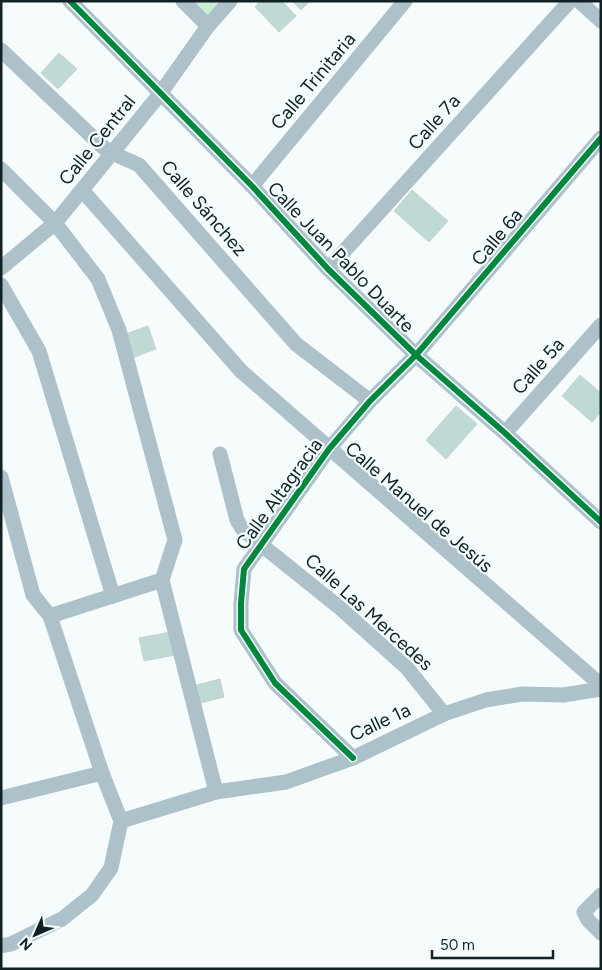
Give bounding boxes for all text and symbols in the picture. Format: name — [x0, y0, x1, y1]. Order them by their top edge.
street label: Calle Trinitaria — [266, 28, 360, 134]
street label: Calle Central — [54, 90, 140, 190]
street label: Calle 7a — [403, 90, 465, 154]
street label: Calle Sánchez — [156, 155, 252, 261]
street label: Calle Juan Pablo Duarte — [263, 177, 419, 337]
street label: Calle 6a — [467, 204, 527, 270]
street label: Calle 5a — [507, 333, 569, 399]
street label: Calle Altagracia — [231, 434, 327, 554]
street label: Calle Manuel de Jesús — [341, 437, 497, 577]
street label: Calle Las Mercedes — [300, 549, 438, 675]
street label: Calle 1a — [346, 698, 414, 746]
north arrow — [10, 910, 60, 960]
scale bar — [432, 928, 553, 960]
text: N — [16, 934, 36, 954]
text: 50 m — [440, 936, 475, 954]

